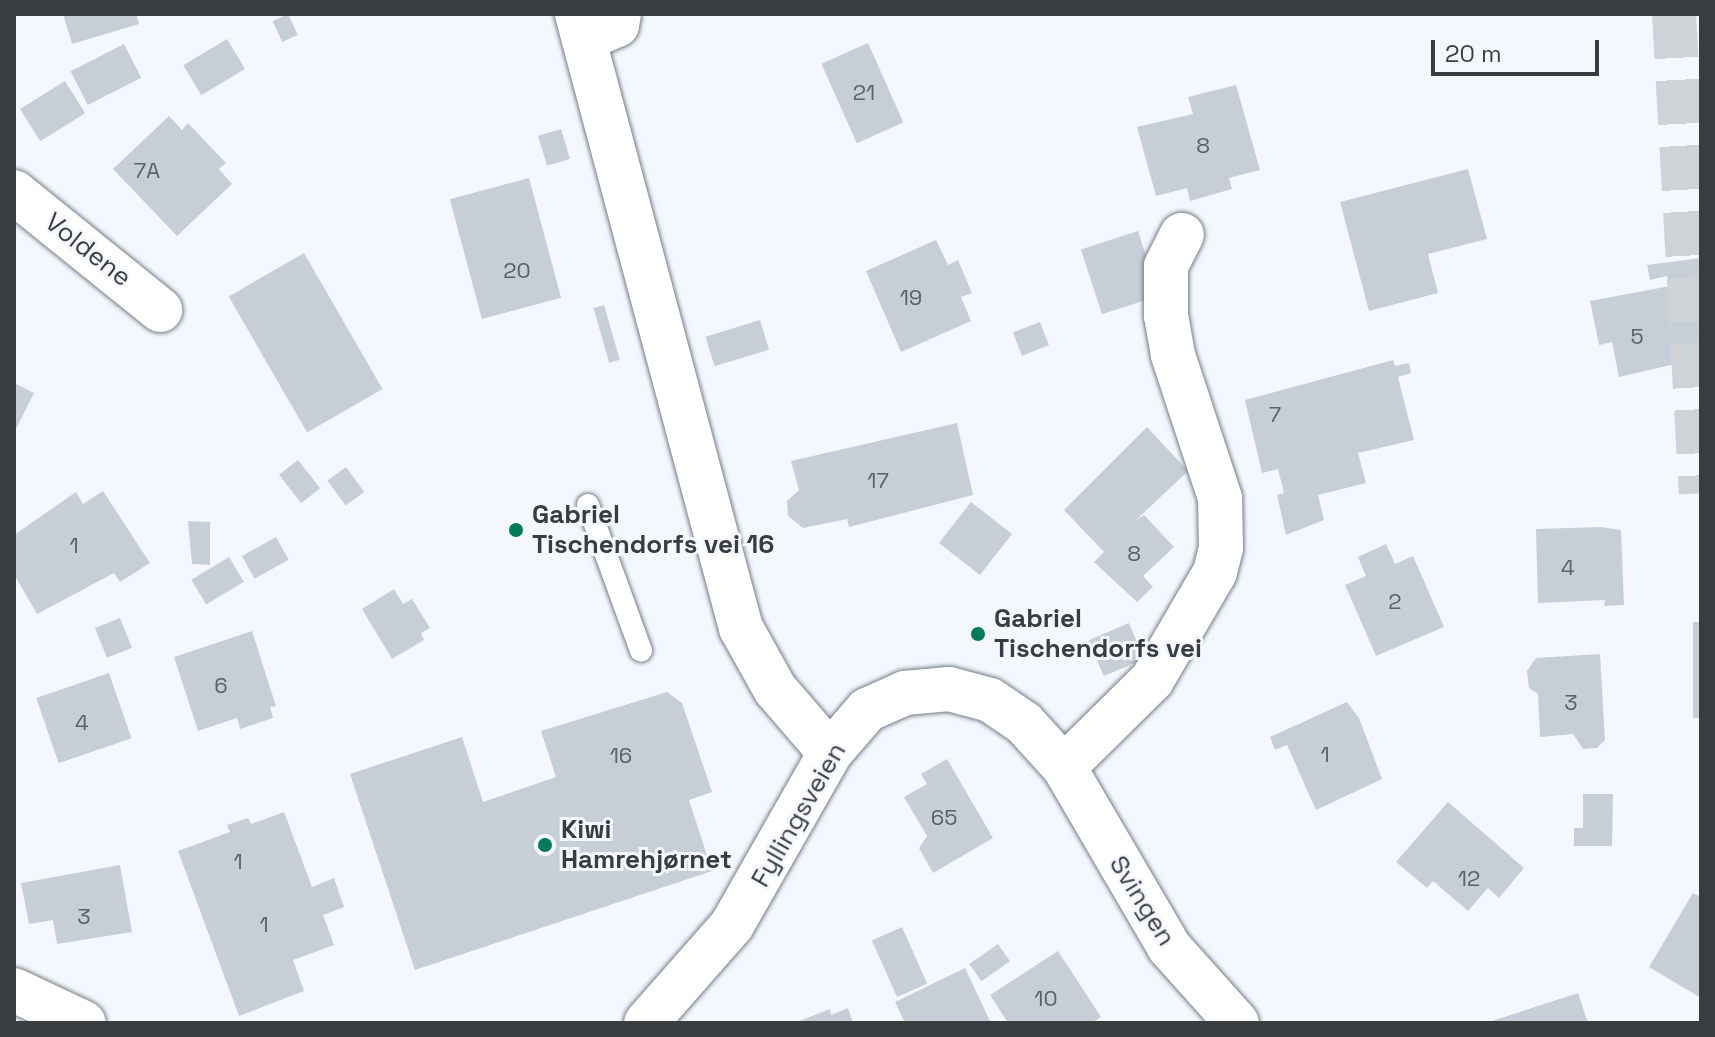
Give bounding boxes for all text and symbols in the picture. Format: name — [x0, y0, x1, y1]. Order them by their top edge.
scale bar — [1435, 24, 1603, 74]
text: 20 m — [1445, 38, 1502, 69]
house number: 21 — [853, 80, 875, 106]
house number: 8 — [1196, 133, 1210, 159]
house number: 7A — [134, 158, 160, 184]
street label: Voldene — [39, 207, 137, 293]
house number: 20 — [503, 258, 531, 284]
house number: 19 — [900, 285, 922, 311]
house number: 5 — [1630, 324, 1644, 350]
house number: 7 — [1269, 402, 1281, 428]
house number: 17 — [867, 468, 889, 494]
place label: Gabriel Tischendorfs vei 16 — [532, 499, 774, 560]
marker: Gabriel Tischendorfs vei 16 — [507, 521, 525, 539]
house number: 1 — [69, 533, 79, 559]
house number: 8 — [1127, 541, 1141, 567]
house number: 4 — [1561, 555, 1575, 581]
house number: 2 — [1388, 589, 1402, 615]
place label: Gabriel Tischendorfs vei — [994, 603, 1202, 664]
marker: Gabriel Tischendorfs vei — [969, 625, 987, 643]
house number: 6 — [214, 673, 228, 699]
house number: 3 — [1564, 690, 1578, 716]
house number: 4 — [75, 710, 89, 736]
street label: Fyllingsveien — [745, 737, 853, 893]
house number: 1 — [1320, 742, 1330, 768]
house number: 16 — [610, 743, 632, 769]
house number: 65 — [931, 805, 957, 831]
place label: Kiwi Hamrehjørnet — [561, 814, 732, 876]
marker: Kiwi Hamrehjørnet — [536, 836, 554, 854]
house number: 1 — [233, 849, 243, 875]
street label: Svingen — [1102, 850, 1182, 952]
house number: 12 — [1458, 866, 1480, 892]
house number: 3 — [77, 904, 91, 930]
house number: 1 — [259, 912, 269, 938]
house number: 10 — [1034, 986, 1058, 1012]

